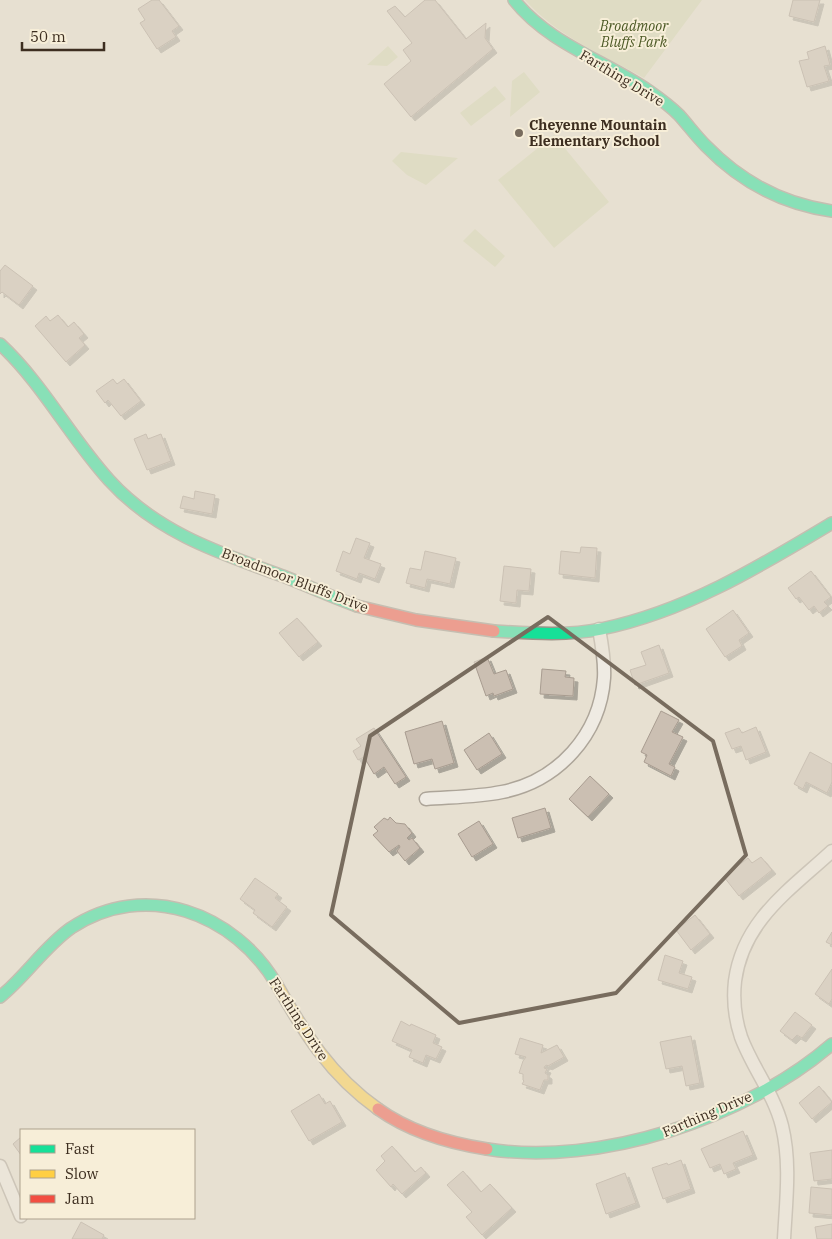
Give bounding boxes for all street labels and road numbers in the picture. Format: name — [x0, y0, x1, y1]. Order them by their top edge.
street label: Farthing Drive — [576, 46, 668, 110]
street label: Broadmoor Bluffs Drive — [219, 544, 371, 616]
street label: Farthing Drive — [265, 974, 333, 1064]
street label: Farthing Drive — [660, 1087, 754, 1141]

